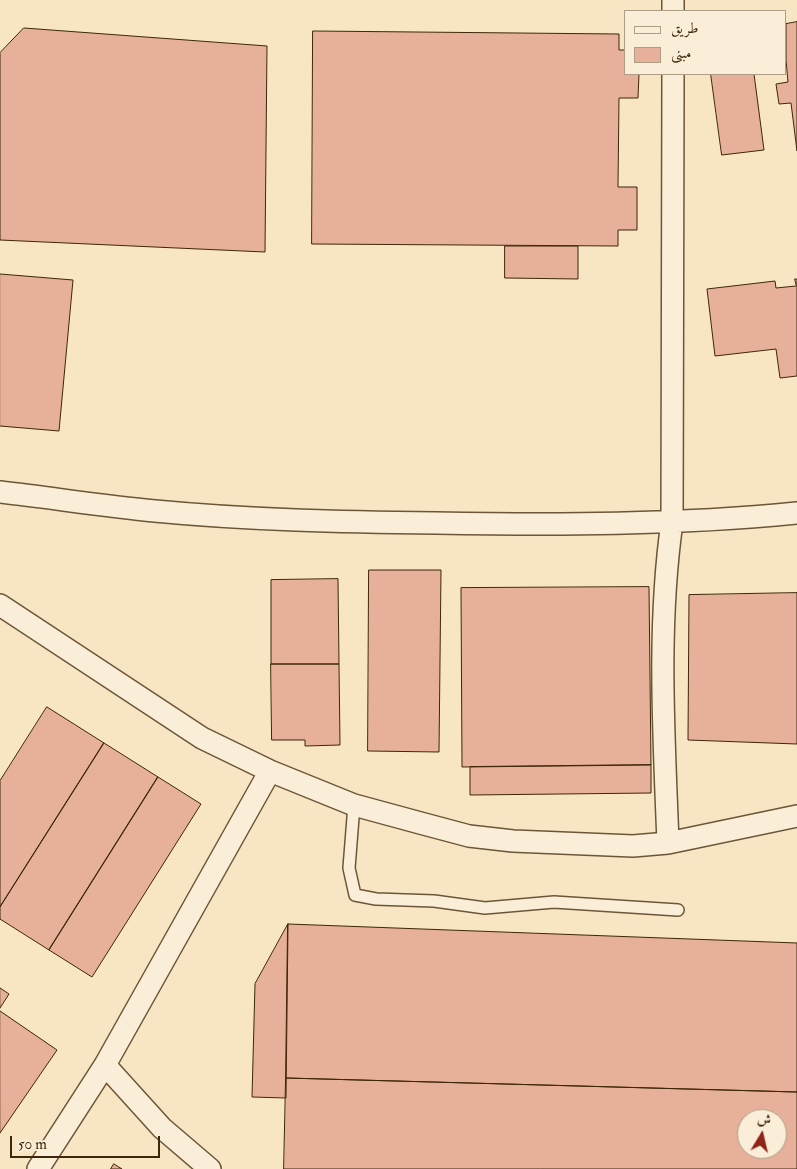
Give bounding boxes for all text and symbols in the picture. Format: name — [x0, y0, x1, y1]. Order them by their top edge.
legend — [624, 10, 787, 75]
text: طريق — [671, 19, 698, 38]
text: مبنى — [671, 44, 691, 63]
north arrow — [737, 1109, 787, 1159]
text: ش — [756, 1110, 772, 1129]
scale bar — [12, 1126, 162, 1158]
text: 50 m — [18, 1135, 47, 1154]

